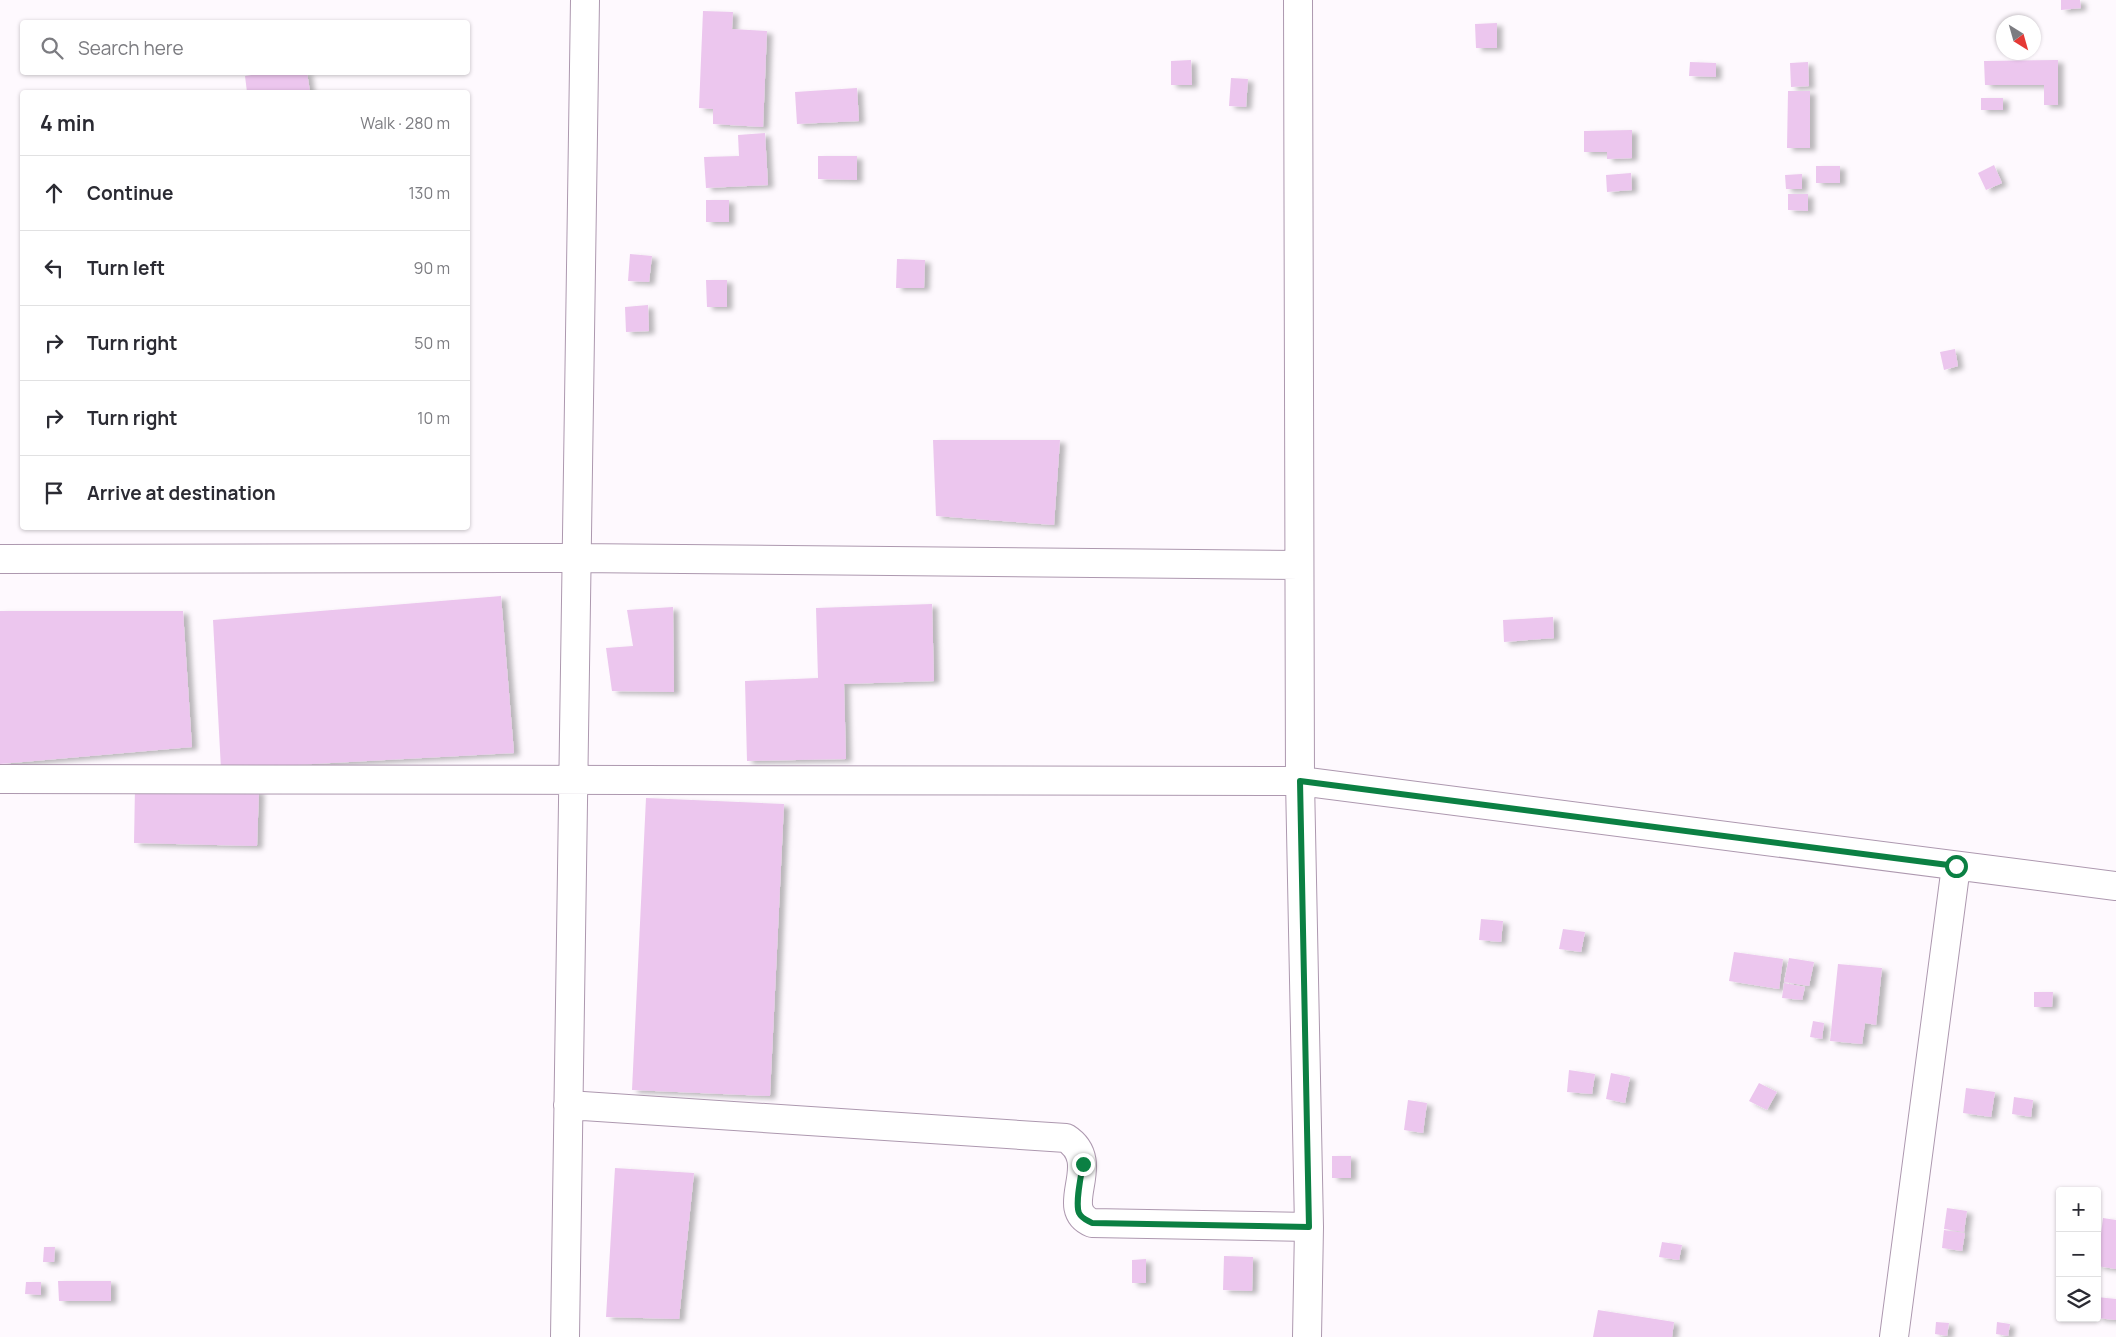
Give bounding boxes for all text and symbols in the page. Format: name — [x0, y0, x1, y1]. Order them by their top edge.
north arrow — [1996, 15, 2041, 60]
search box — [20, 20, 470, 75]
icon: search — [38, 34, 66, 62]
text: Search here — [78, 35, 184, 61]
text: 4 min — [40, 109, 95, 137]
text: Walk · 280 m — [360, 112, 450, 134]
icon: ahead — [40, 179, 68, 207]
text: Continue — [87, 180, 173, 206]
text: 130 m — [408, 182, 450, 204]
icon: left — [40, 254, 68, 282]
text: Turn left — [87, 255, 165, 281]
text: 90 m — [414, 257, 450, 279]
icon: right — [40, 329, 68, 357]
text: Turn right — [87, 330, 177, 356]
text: 50 m — [414, 332, 450, 354]
icon: right — [40, 404, 68, 432]
text: Turn right — [87, 405, 177, 431]
text: 10 m — [417, 407, 450, 429]
icon: arrive — [40, 479, 68, 507]
text: Arrive at destination — [87, 480, 276, 506]
route start — [1945, 855, 1968, 878]
route end — [1072, 1153, 1095, 1176]
map controls — [2056, 1187, 2101, 1322]
button: + — [2056, 1187, 2101, 1232]
button: − — [2056, 1232, 2101, 1277]
button: layers — [2056, 1277, 2101, 1322]

